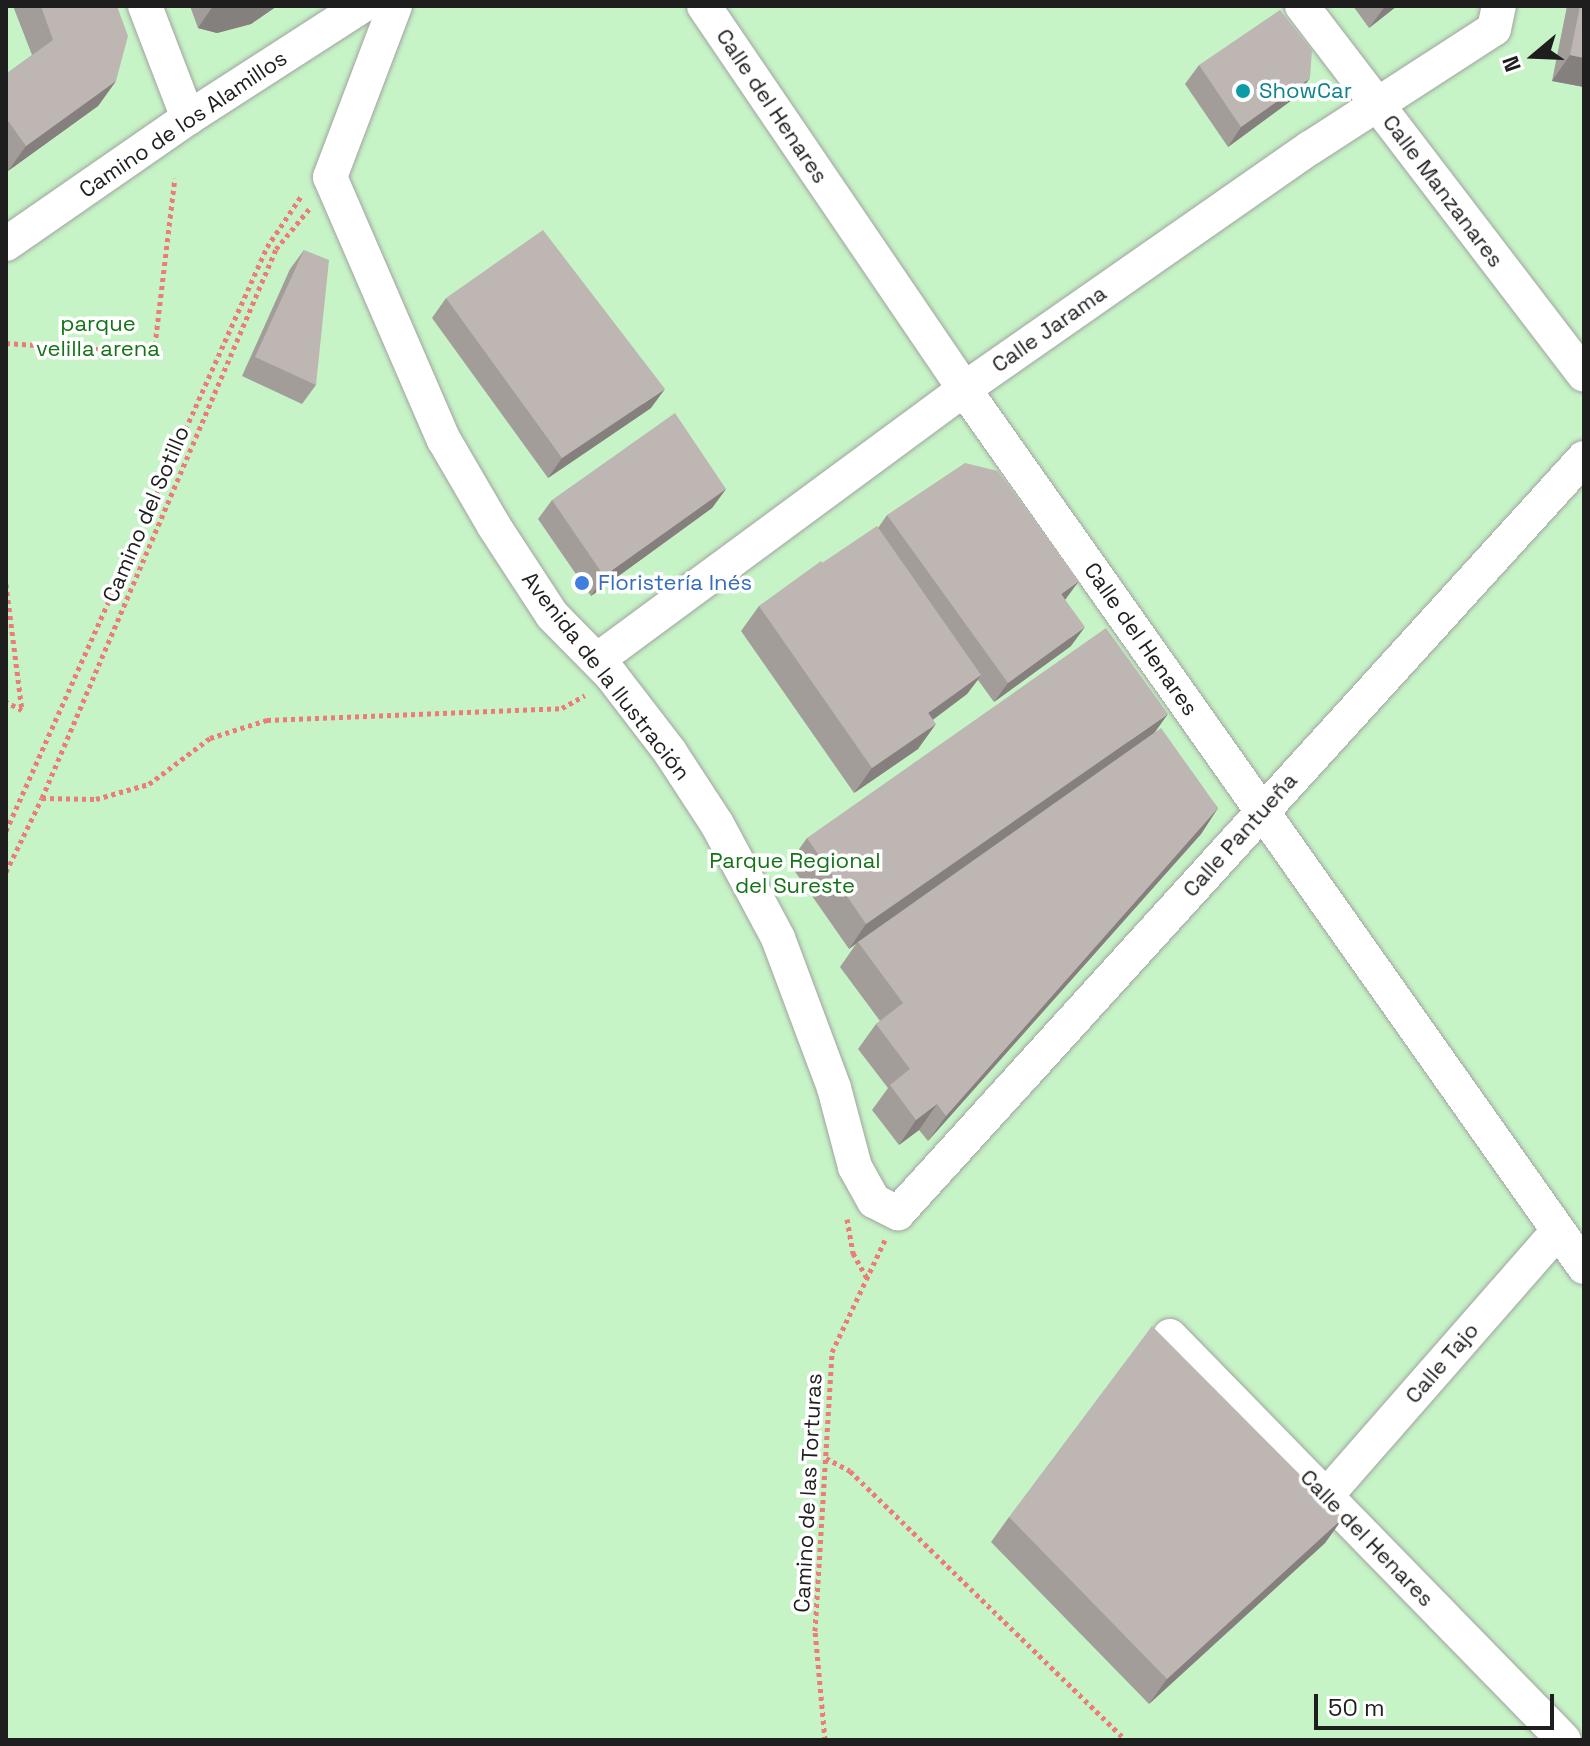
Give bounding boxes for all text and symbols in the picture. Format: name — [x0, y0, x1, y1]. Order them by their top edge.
north arrow — [1494, 16, 1574, 96]
street label: Calle del Henares — [711, 24, 833, 188]
street label: Camino de los Alamillos — [74, 45, 292, 203]
text: N — [1496, 52, 1527, 75]
place label: ShowCar — [1259, 78, 1352, 104]
marker: ShowCar — [1234, 82, 1252, 100]
street label: Calle Manzanares — [1377, 110, 1509, 272]
street label: Calle Jarama — [987, 280, 1111, 378]
park label: parque velilla arena — [36, 310, 160, 362]
street label: Camino del Sotillo — [97, 422, 195, 606]
street label: Calle del Henares — [1078, 557, 1204, 721]
street label: Avenida de la Ilustración — [516, 566, 696, 786]
place label: Floristería Inés — [598, 570, 752, 596]
marker: Floristería Inés — [573, 574, 591, 592]
street label: Calle Pantueña — [1177, 768, 1303, 902]
park label: Parque Regional del Sureste — [709, 847, 881, 898]
street label: Calle Tajo — [1400, 1317, 1484, 1409]
street label: Camino de las Torturas — [789, 1372, 827, 1614]
street label: Calle del Henares — [1295, 1464, 1439, 1612]
scale bar — [1318, 1678, 1558, 1728]
text: 50 m — [1328, 1692, 1385, 1723]

